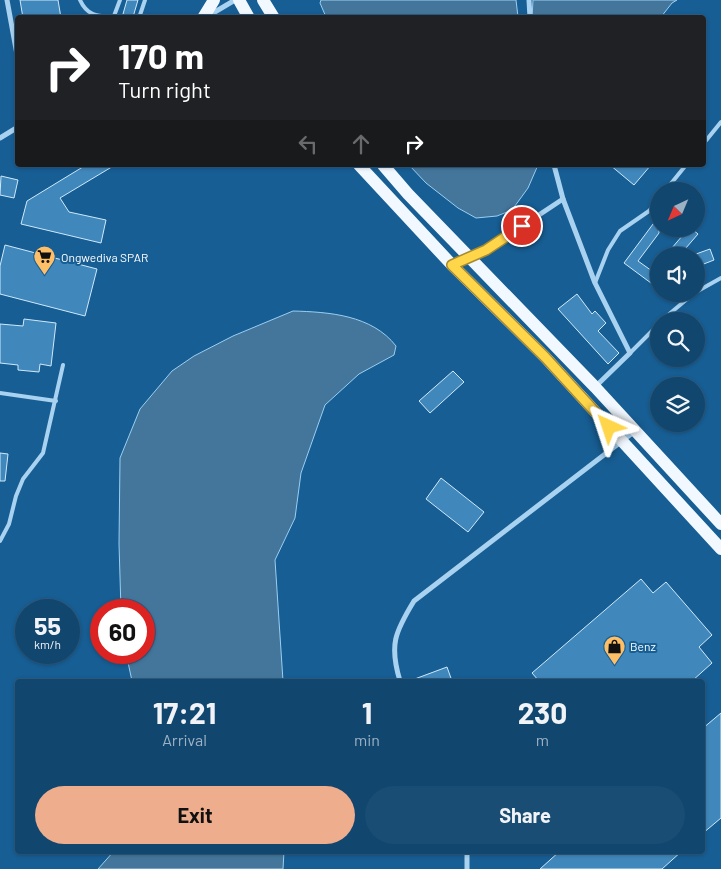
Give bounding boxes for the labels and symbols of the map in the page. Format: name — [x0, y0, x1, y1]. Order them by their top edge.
north arrow — [650, 182, 705, 238]
pin — [501, 205, 543, 247]
supermarket icon: Ongwediva SPAR — [33, 245, 57, 276]
place label: Ongwediva SPAR — [61, 250, 148, 264]
position arrow — [582, 400, 634, 452]
speed limit sign: 60 — [90, 599, 155, 664]
shop icon: Benz — [602, 634, 626, 665]
place label: Benz — [630, 639, 656, 653]

